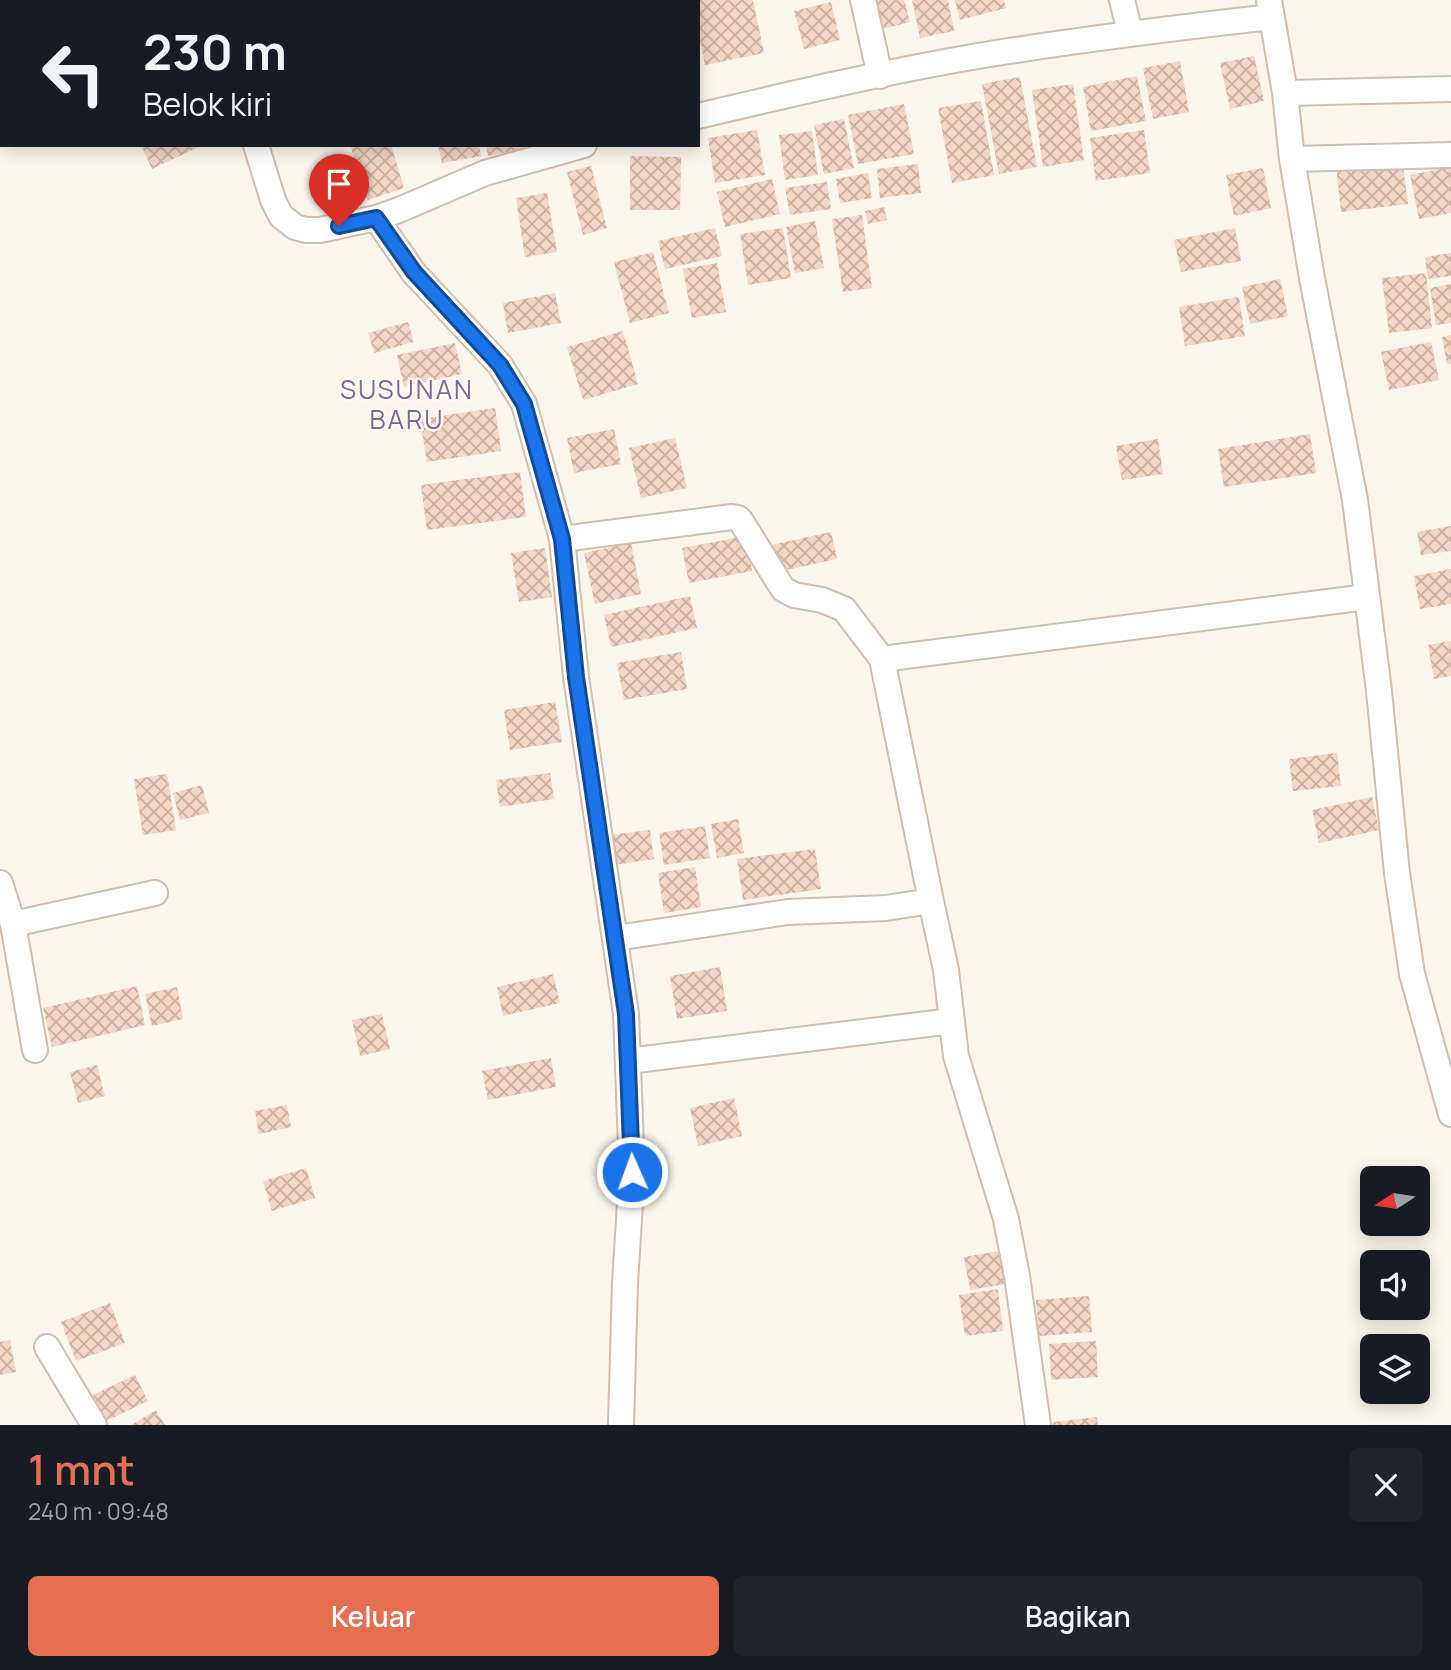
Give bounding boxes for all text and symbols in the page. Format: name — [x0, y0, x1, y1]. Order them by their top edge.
text: 230 m — [143, 18, 287, 85]
icon: left — [28, 28, 119, 119]
text: Belok kiri — [143, 82, 272, 126]
pin — [309, 154, 369, 226]
icon: arrive — [320, 165, 358, 203]
district label: SUSUNAN BARU — [340, 371, 474, 437]
position arrow — [595, 1135, 669, 1209]
north arrow — [1360, 1166, 1430, 1236]
map controls — [1360, 1166, 1430, 1404]
button: sound — [1360, 1250, 1430, 1320]
button: layers — [1360, 1334, 1430, 1404]
text: 1 mnt — [28, 1440, 135, 1498]
button: close — [1349, 1448, 1423, 1522]
text: 240 m · 09:48 — [28, 1495, 169, 1527]
button: Keluar — [28, 1576, 719, 1656]
button: Bagikan — [733, 1576, 1423, 1656]

